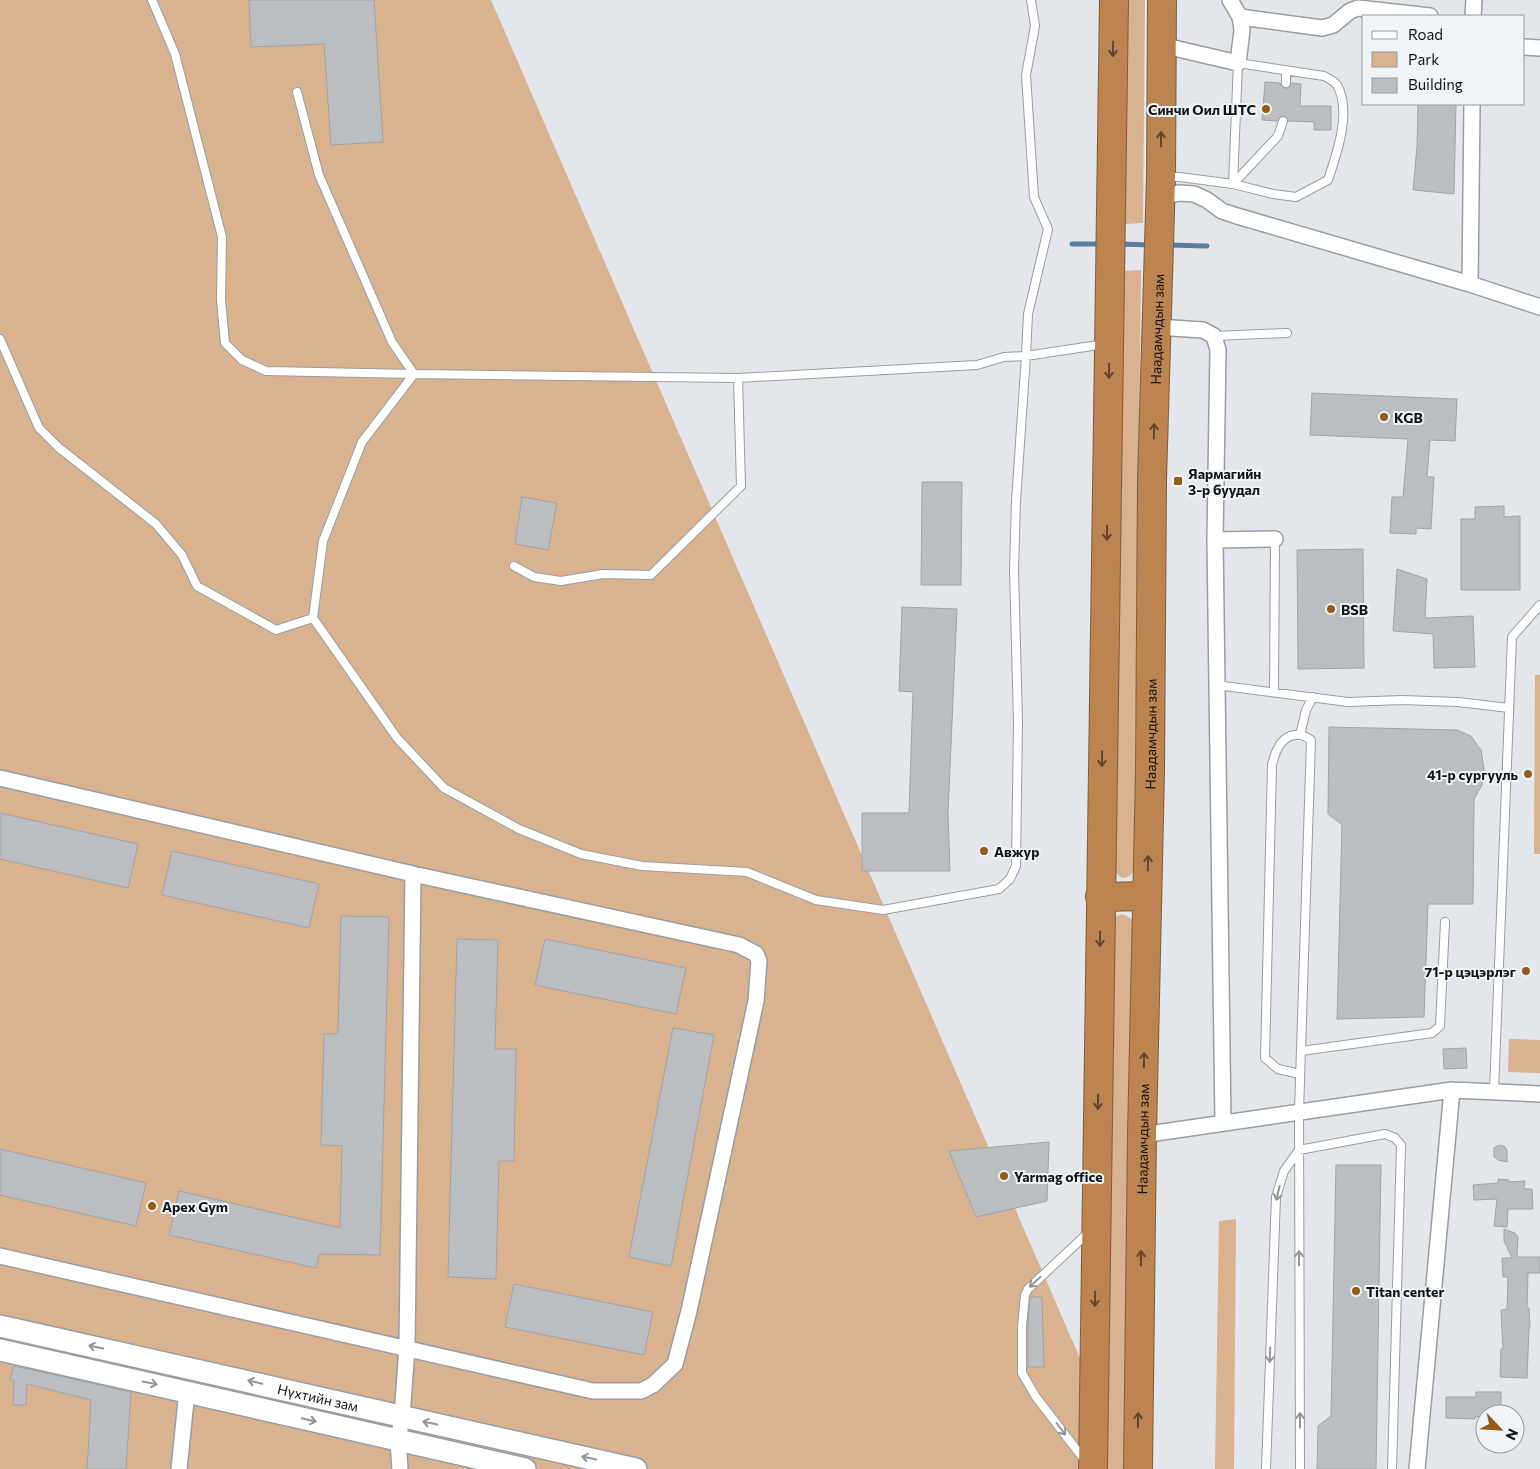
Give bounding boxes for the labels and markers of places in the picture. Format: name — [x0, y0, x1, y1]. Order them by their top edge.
place label: Синчи Оил ШТС — [1148, 101, 1256, 118]
marker: Синчи Оил ШТС — [1260, 103, 1272, 115]
place label: KGB — [1394, 409, 1423, 426]
marker: KGB — [1378, 411, 1390, 423]
place label: Яармагийн 3-р буудал — [1188, 465, 1261, 498]
marker: Яармагийн 3-р буудал — [1172, 475, 1184, 487]
place label: BSB — [1341, 601, 1368, 618]
marker: BSB — [1325, 603, 1337, 615]
place label: 41-р сургууль — [1427, 766, 1518, 783]
marker: 41-р сургууль — [1522, 768, 1534, 780]
place label: Авжур — [994, 843, 1040, 860]
marker: Авжур — [978, 845, 990, 857]
place label: 71-р цэцэрлэг — [1425, 963, 1516, 980]
marker: 71-р цэцэрлэг — [1520, 965, 1532, 977]
place label: Yarmag office — [1014, 1168, 1103, 1185]
marker: Yarmag office — [998, 1170, 1010, 1182]
place label: Apex Gym — [162, 1198, 228, 1215]
marker: Apex Gym — [146, 1200, 158, 1212]
place label: Titan center — [1366, 1283, 1444, 1300]
marker: Titan center — [1350, 1285, 1362, 1297]

